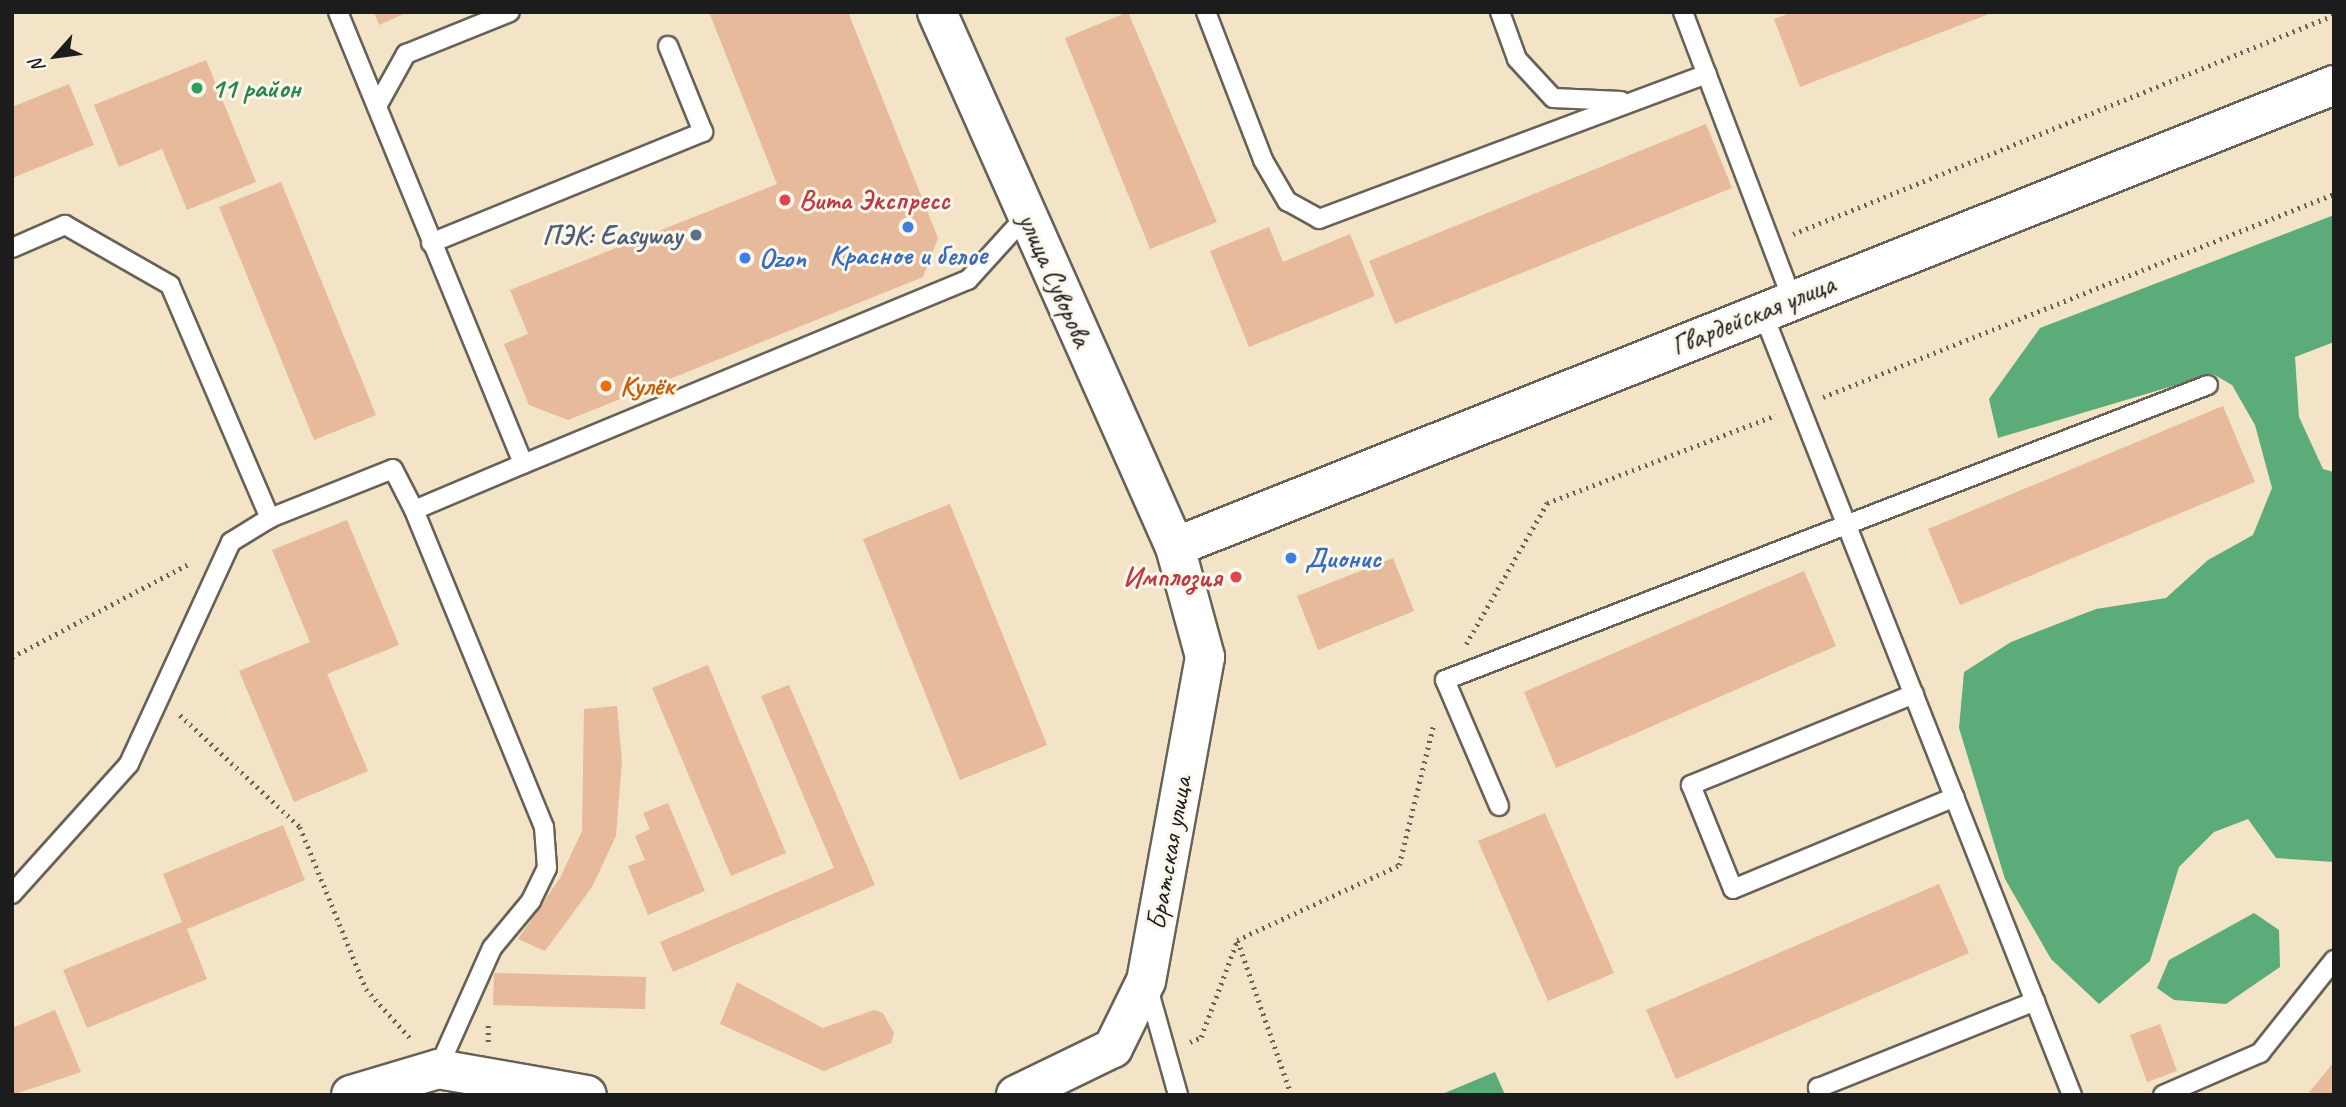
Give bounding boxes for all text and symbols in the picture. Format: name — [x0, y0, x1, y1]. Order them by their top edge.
north arrow — [21, 21, 91, 91]
text: N — [24, 55, 51, 77]
place label: 11 район — [211, 71, 301, 105]
marker: 11 район — [189, 80, 205, 96]
place label: Вита Экспресс — [799, 183, 948, 217]
marker: Вита Экспресс — [777, 192, 793, 208]
street label: улица Суворова — [1011, 208, 1099, 352]
place label: ПЭК: Easyway — [542, 218, 682, 252]
marker: Красное и белое — [900, 219, 916, 235]
marker: ПЭК: Easyway — [688, 227, 704, 243]
place label: Красное и белое — [830, 238, 986, 272]
place label: Ozon — [759, 241, 806, 275]
marker: Ozon — [737, 250, 753, 266]
street label: Гвардейская улица — [1666, 267, 1840, 363]
place label: Кулёк — [620, 369, 674, 403]
marker: Кулёк — [598, 378, 614, 394]
place label: Дионис — [1305, 541, 1381, 575]
marker: Дионис — [1283, 550, 1299, 566]
place label: Имплозия — [1123, 560, 1222, 594]
marker: Имплозия — [1228, 569, 1244, 585]
street label: Братская улица — [1139, 773, 1199, 933]

